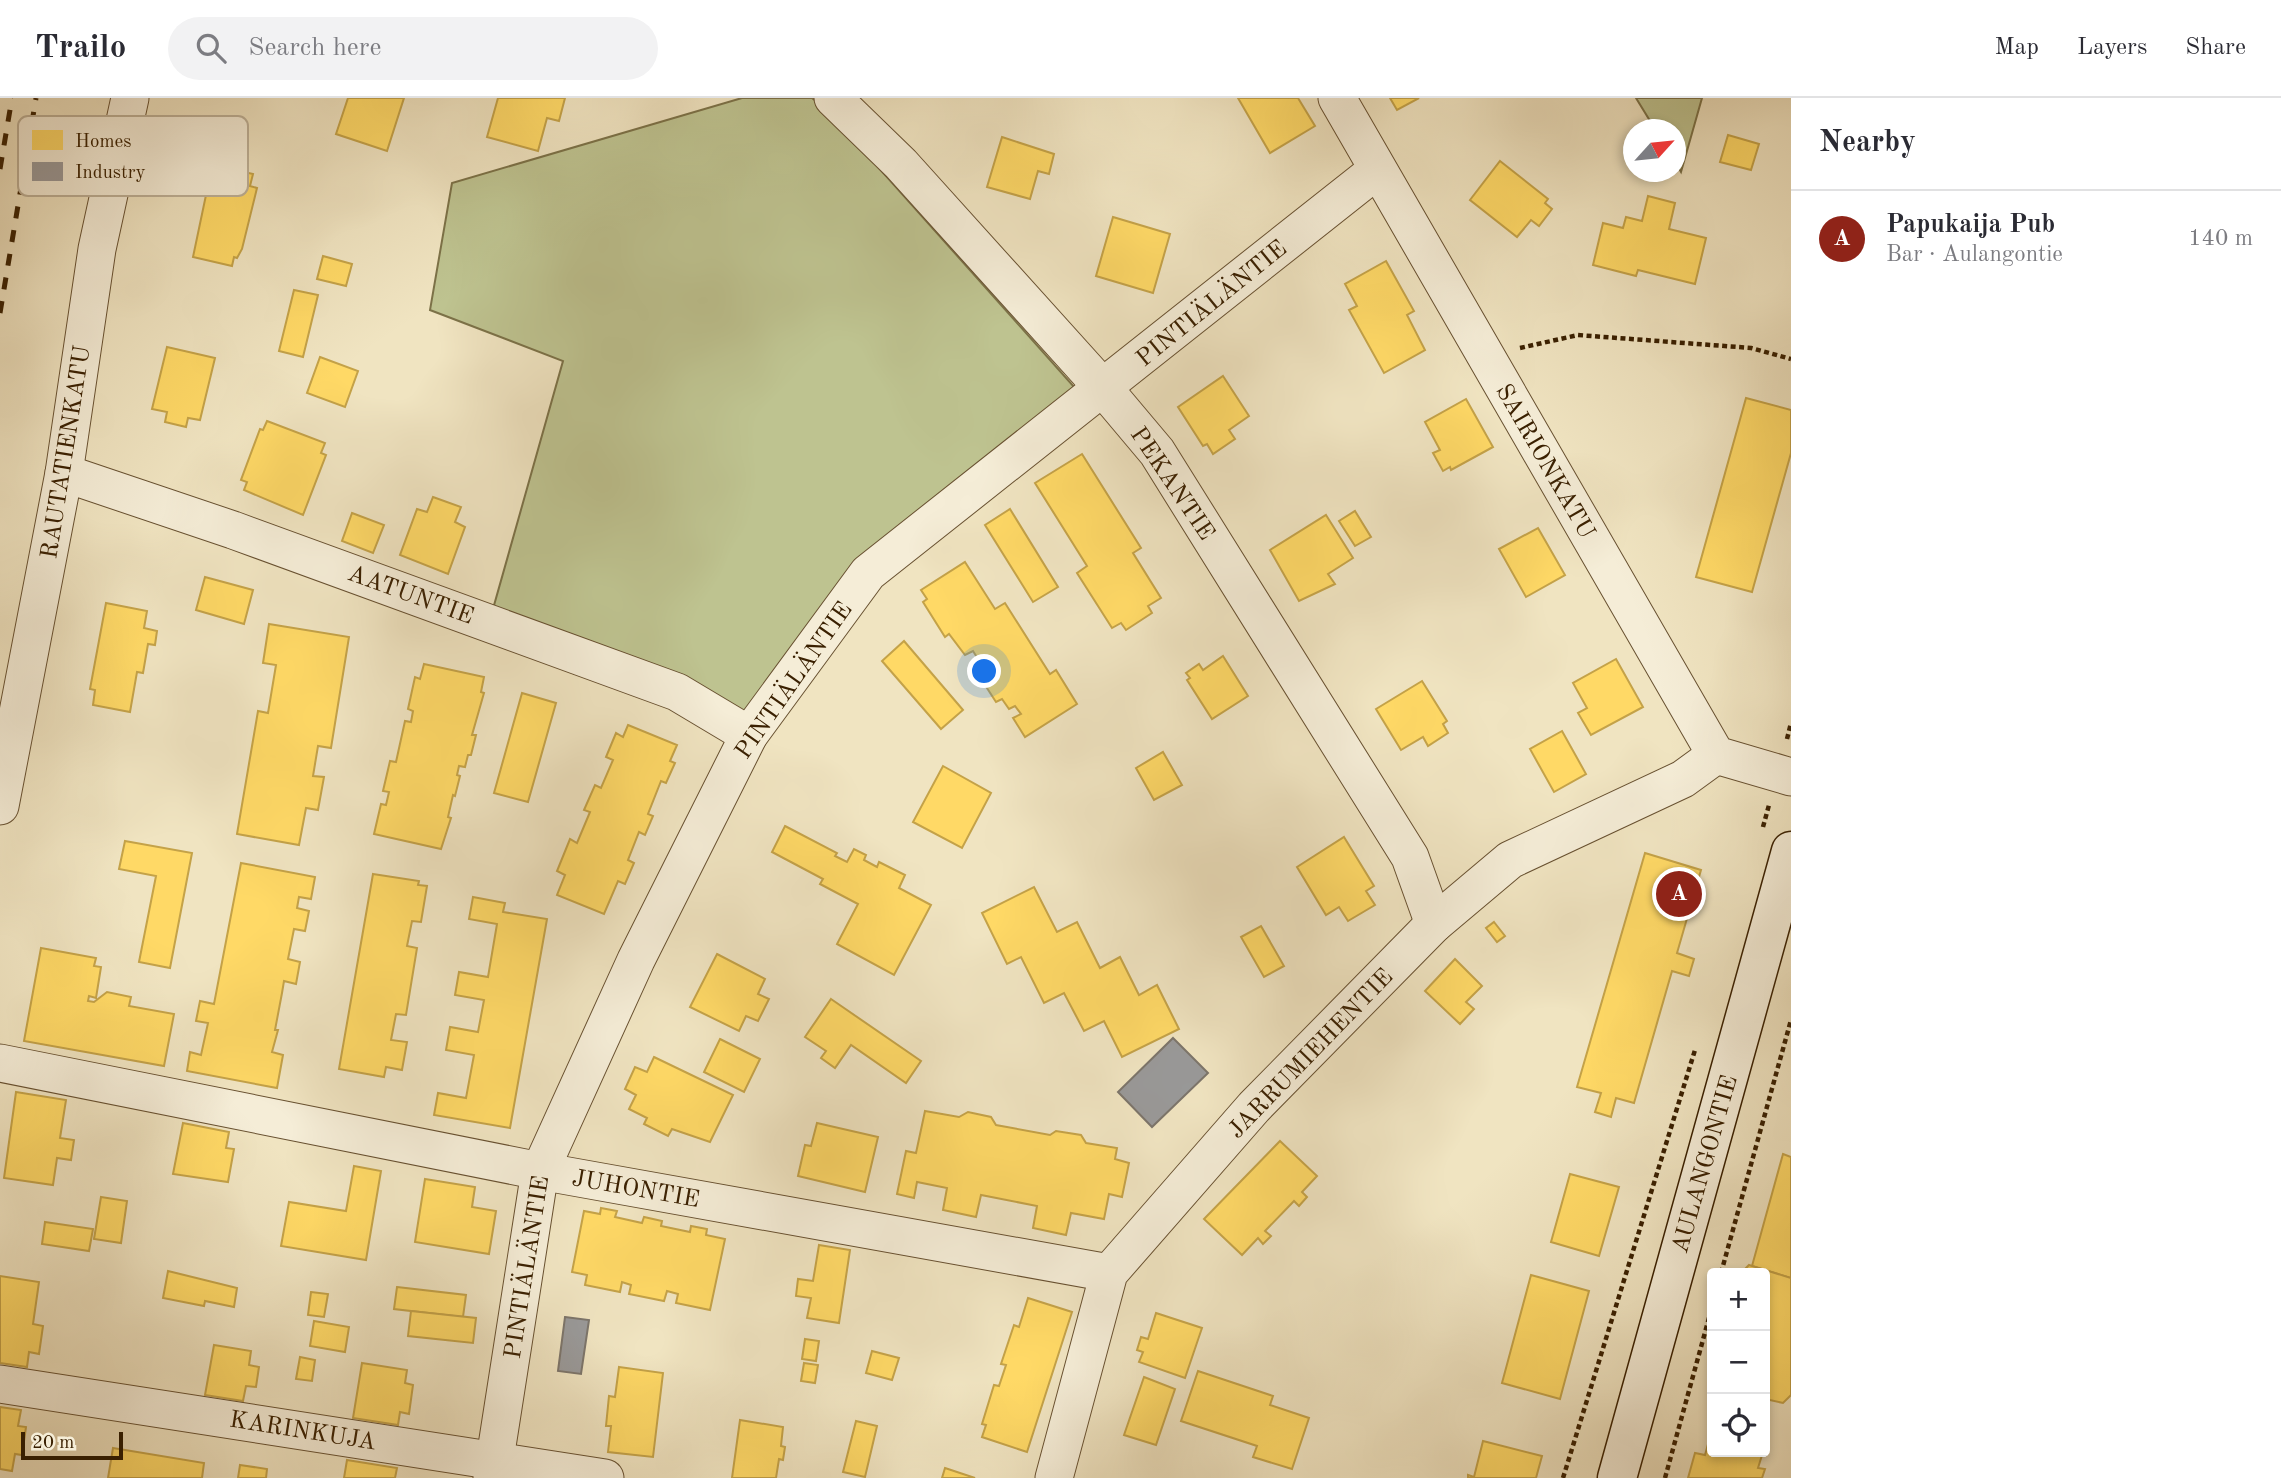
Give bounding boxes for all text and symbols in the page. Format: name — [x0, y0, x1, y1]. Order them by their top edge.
search box — [168, 17, 658, 80]
icon: search — [192, 29, 230, 67]
text: Trailo — [35, 32, 126, 65]
text: Search here — [248, 35, 381, 61]
text: Map — [1995, 36, 2039, 60]
text: Layers — [2077, 36, 2147, 60]
text: Share — [2185, 36, 2246, 60]
legend — [18, 116, 248, 196]
north arrow — [1623, 119, 1686, 182]
text: Nearby — [1819, 128, 1916, 158]
text: Homes — [75, 133, 131, 152]
text: Industry — [75, 164, 146, 183]
text: Papukaija Pub — [1886, 212, 2055, 238]
text: A — [1833, 227, 1851, 250]
text: 140 m — [2188, 227, 2253, 250]
street label: PINTIÄLÄNTIE — [1131, 235, 1292, 372]
text: Bar · Aulangontie — [1886, 243, 2063, 266]
street label: RAUTATIENKATU — [38, 344, 96, 561]
street label: SAIRIONKATU — [1490, 381, 1598, 544]
street label: PEKANTIE — [1125, 423, 1218, 545]
street label: AATUNTIE — [344, 562, 476, 630]
street label: PINTIÄLÄNTIE — [729, 597, 858, 764]
your location — [967, 654, 1001, 688]
pin: A — [1656, 868, 1702, 920]
street label: JARRUMIEHENTIE — [1225, 965, 1398, 1144]
street label: AULANGONTIE — [1669, 1073, 1743, 1256]
street label: JUHONTIE — [570, 1167, 701, 1213]
street label: PINTIÄLÄNTIE — [499, 1173, 554, 1361]
map controls — [1707, 1268, 1770, 1457]
button: + — [1707, 1268, 1770, 1331]
button: − — [1707, 1331, 1770, 1394]
button: locate — [1707, 1394, 1770, 1457]
street label: KARINKUJA — [228, 1409, 378, 1455]
scale bar — [21, 1429, 122, 1461]
text: 20 m — [32, 1434, 74, 1453]

